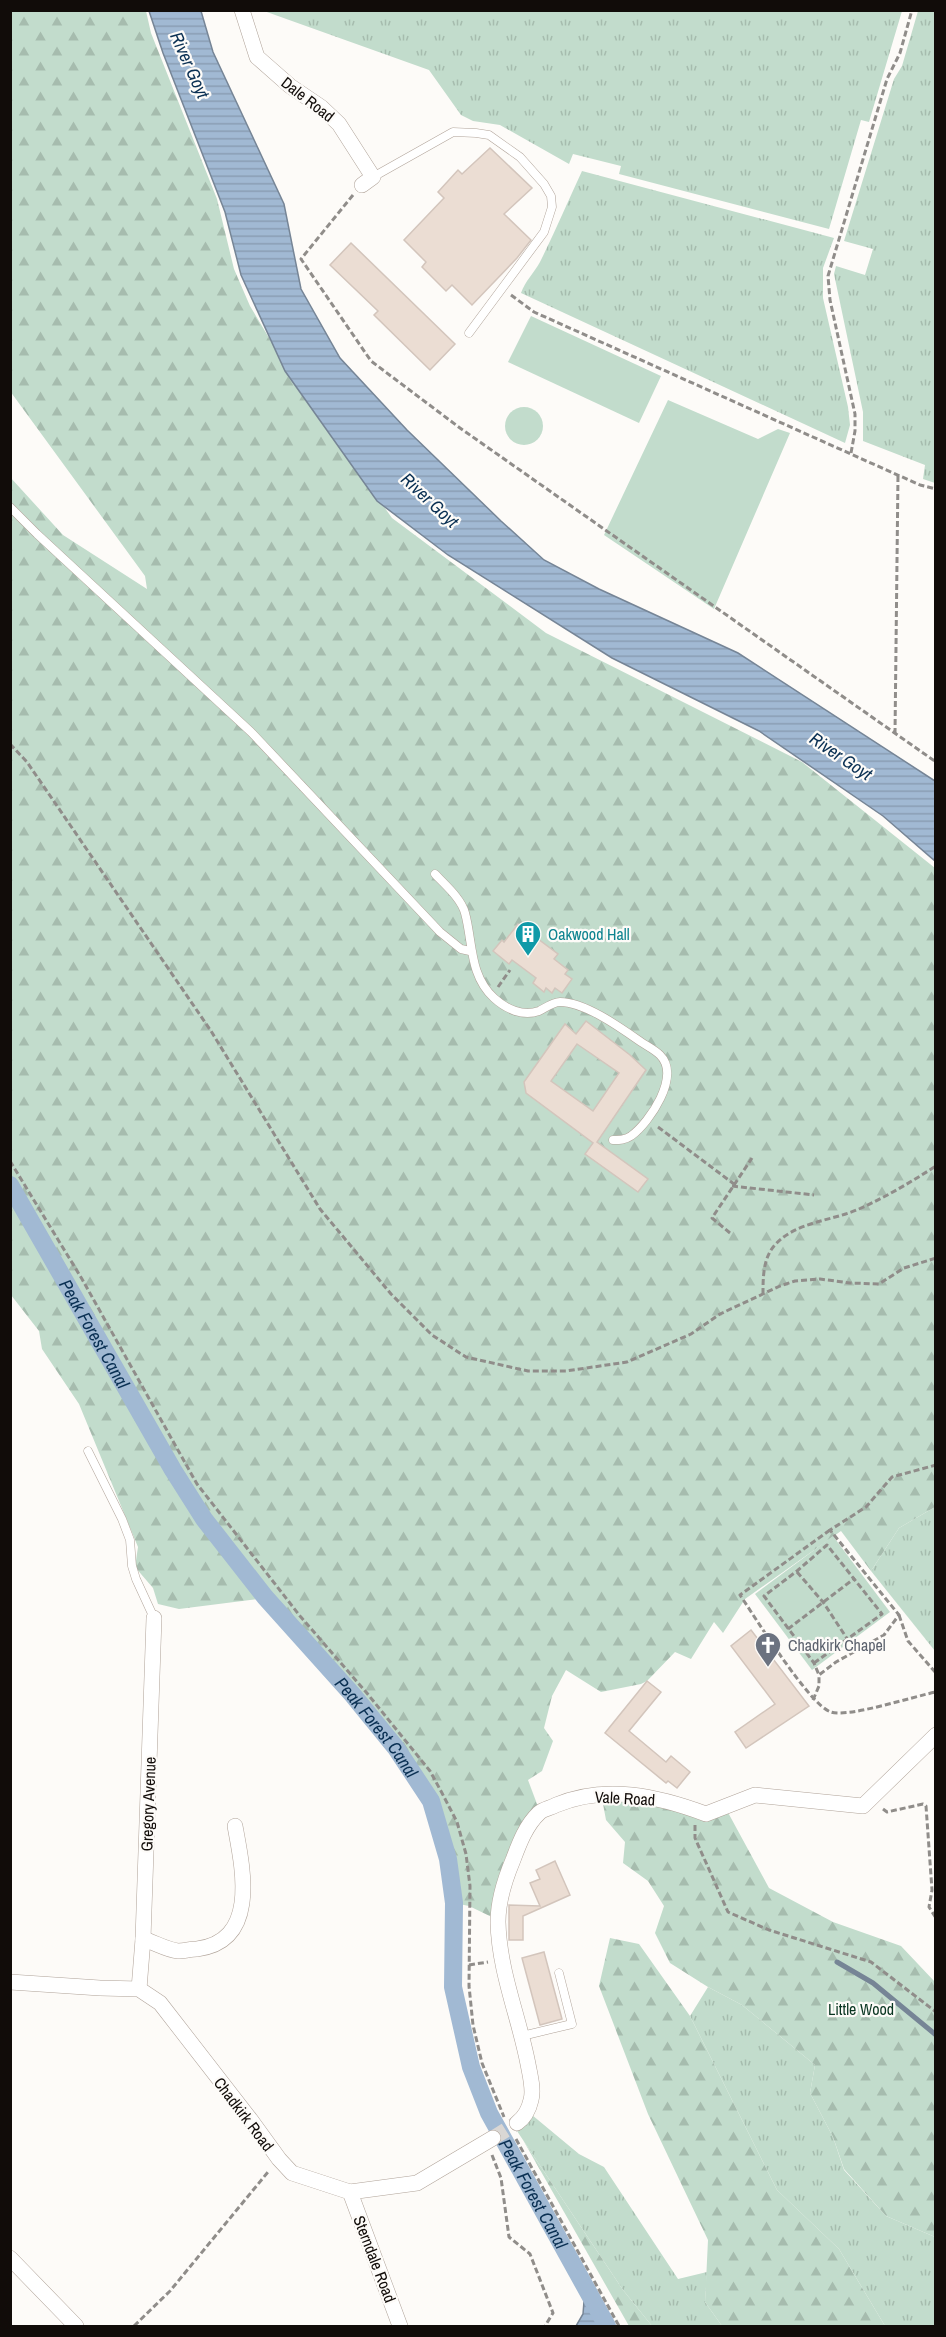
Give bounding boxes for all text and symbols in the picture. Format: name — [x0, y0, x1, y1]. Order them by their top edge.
water label: River Goyt — [164, 28, 216, 103]
street label: Dale Road — [277, 71, 339, 127]
water label: River Goyt — [396, 467, 465, 534]
water label: River Goyt — [805, 726, 878, 787]
building icon: Oakwood Hall — [513, 919, 543, 957]
place label: Oakwood Hall — [548, 923, 630, 945]
water label: Peak Forest Canal — [54, 1274, 136, 1393]
church icon: Chadkirk Chapel — [753, 1630, 783, 1668]
place label: Chadkirk Chapel — [788, 1634, 886, 1656]
water label: Peak Forest Canal — [330, 1671, 425, 1783]
street label: Gregory Avenue — [135, 1756, 161, 1852]
street label: Vale Road — [594, 1785, 656, 1811]
park label: Little Wood — [828, 1998, 894, 2020]
street label: Chadkirk Road — [209, 2072, 279, 2156]
water label: Peak Forest Canal — [493, 2134, 574, 2253]
street label: Sterndale Road — [348, 2212, 402, 2306]

